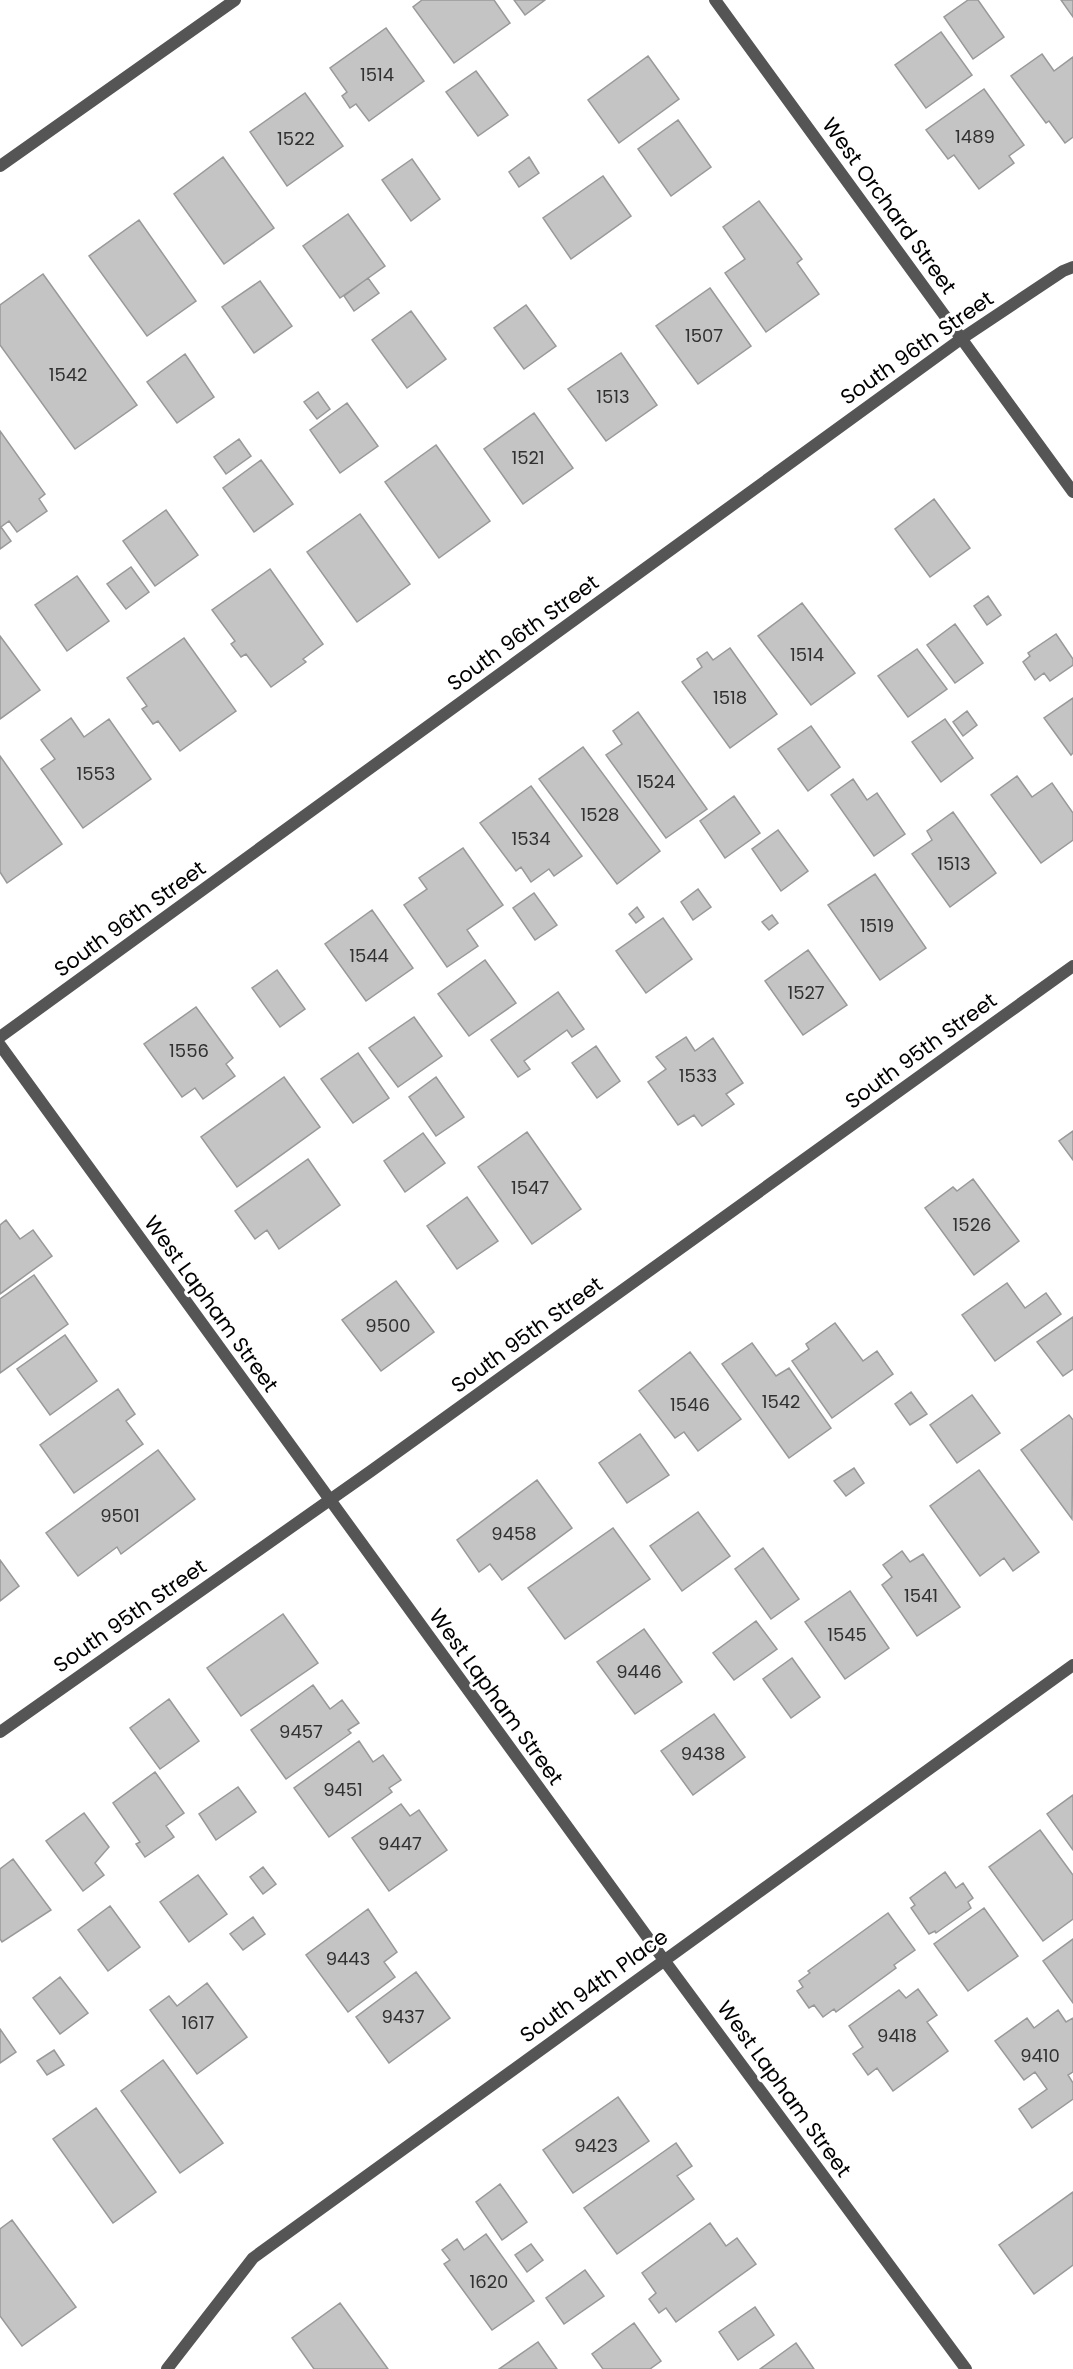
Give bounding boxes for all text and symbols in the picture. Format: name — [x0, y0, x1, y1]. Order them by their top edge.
house number: 1514 — [360, 62, 394, 87]
street label: West Orchard Street — [815, 112, 963, 300]
house number: 1489 — [955, 124, 995, 149]
house number: 1522 — [277, 126, 315, 151]
street label: South 96th Street — [834, 284, 999, 411]
house number: 1507 — [685, 323, 723, 348]
house number: 1542 — [49, 362, 87, 387]
house number: 1513 — [596, 384, 630, 409]
house number: 1521 — [511, 445, 545, 470]
street label: South 96th Street — [441, 568, 604, 697]
house number: 1514 — [790, 642, 824, 667]
house number: 1518 — [713, 685, 747, 710]
house number: 1553 — [77, 761, 115, 786]
house number: 1524 — [637, 769, 675, 794]
house number: 1528 — [581, 802, 619, 827]
house number: 1534 — [512, 826, 551, 851]
house number: 1513 — [937, 851, 971, 876]
street label: South 96th Street — [48, 854, 211, 983]
house number: 1519 — [860, 913, 894, 938]
house number: 1544 — [349, 943, 389, 968]
house number: 1527 — [787, 980, 825, 1005]
street label: South 95th Street — [839, 986, 1002, 1115]
house number: 1556 — [169, 1038, 209, 1063]
house number: 1533 — [679, 1063, 717, 1088]
house number: 1547 — [511, 1175, 549, 1200]
street label: West Lapham Street — [137, 1210, 285, 1398]
house number: 1526 — [953, 1212, 991, 1237]
street label: South 95th Street — [445, 1270, 608, 1399]
house number: 9500 — [365, 1313, 411, 1338]
house number: 1542 — [762, 1389, 800, 1414]
house number: 1546 — [670, 1392, 710, 1417]
house number: 9501 — [100, 1503, 140, 1528]
house number: 9458 — [491, 1521, 537, 1546]
street label: South 95th Street — [47, 1552, 212, 1679]
house number: 1541 — [904, 1583, 938, 1608]
street label: West Lapham Street — [422, 1603, 570, 1791]
house number: 1545 — [827, 1622, 867, 1647]
house number: 9446 — [616, 1659, 662, 1684]
house number: 9457 — [279, 1719, 323, 1744]
house number: 9438 — [681, 1741, 725, 1766]
house number: 9451 — [323, 1777, 363, 1802]
house number: 9447 — [378, 1831, 422, 1856]
street label: South 94th Place — [514, 1922, 674, 2049]
house number: 9443 — [326, 1946, 370, 1971]
street label: West Lapham Street — [710, 1995, 858, 2183]
house number: 9437 — [381, 2004, 425, 2029]
house number: 1617 — [182, 2010, 215, 2035]
house number: 9418 — [877, 2023, 917, 2048]
house number: 9410 — [1020, 2043, 1060, 2068]
house number: 9423 — [574, 2133, 618, 2158]
house number: 1620 — [470, 2269, 508, 2294]

